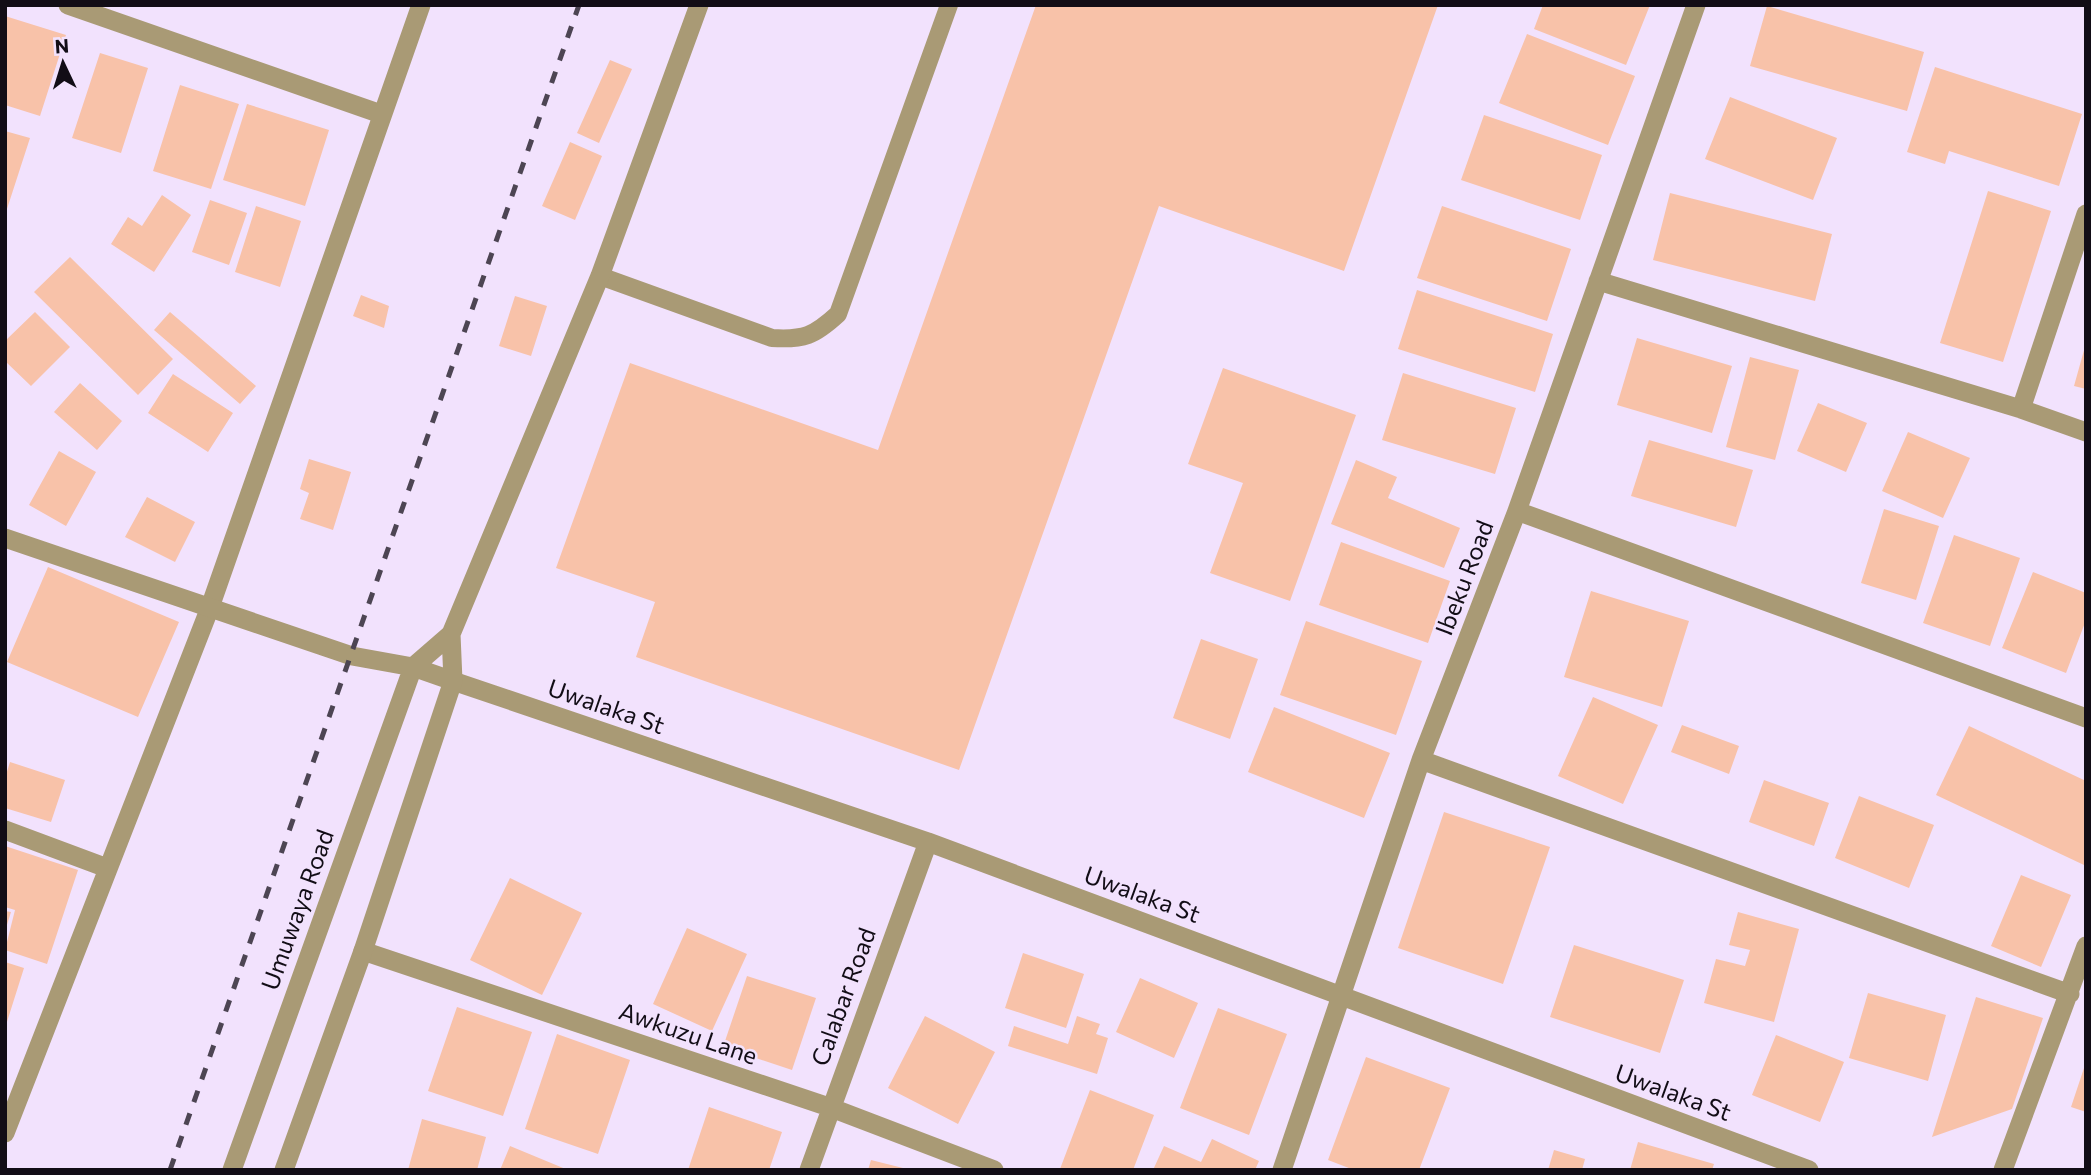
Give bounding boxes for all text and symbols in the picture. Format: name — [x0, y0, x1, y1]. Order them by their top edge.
north arrow — [28, 28, 98, 98]
text: N — [54, 34, 70, 58]
street label: Ibeku Road — [1428, 516, 1499, 639]
street label: Uwalaka St — [544, 672, 669, 739]
street label: Umuwaya Road — [254, 825, 339, 994]
street label: Uwalaka St — [1080, 859, 1205, 928]
street label: Calabar Road — [804, 924, 881, 1069]
street label: Awkuzu Lane — [616, 995, 761, 1070]
street label: Uwalaka St — [1611, 1057, 1736, 1126]

